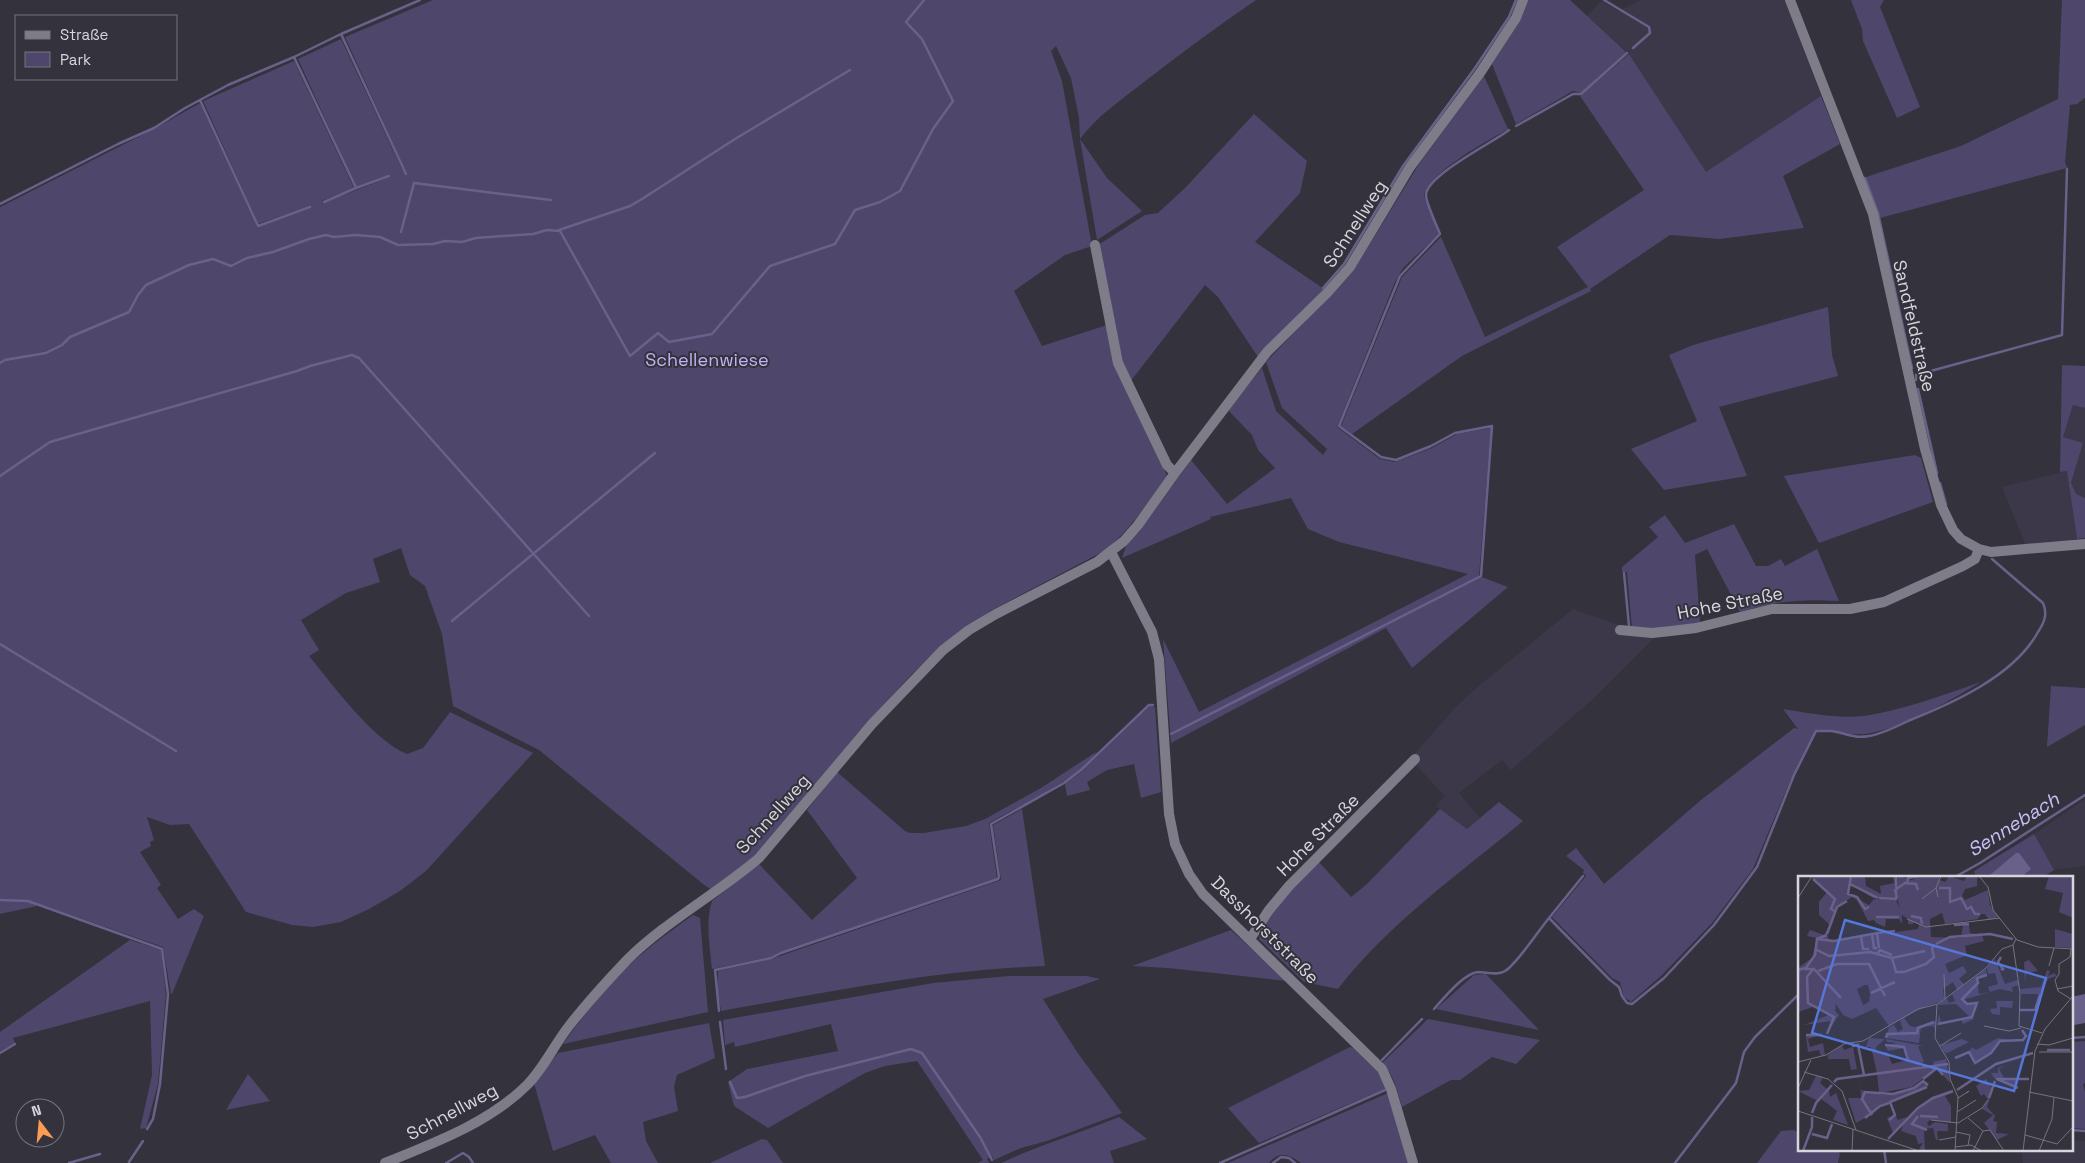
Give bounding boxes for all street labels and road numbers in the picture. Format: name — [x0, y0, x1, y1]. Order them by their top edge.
street label: Schnellweg — [1318, 176, 1391, 272]
street label: Sandfeldstraße — [1888, 258, 1941, 394]
street label: Hohe Straße — [1675, 581, 1785, 624]
street label: Schnellweg — [731, 769, 815, 858]
street label: Hohe Straße — [1272, 789, 1364, 881]
street label: Dasshorststraße — [1206, 871, 1324, 989]
street label: Schnellweg — [402, 1078, 501, 1145]

